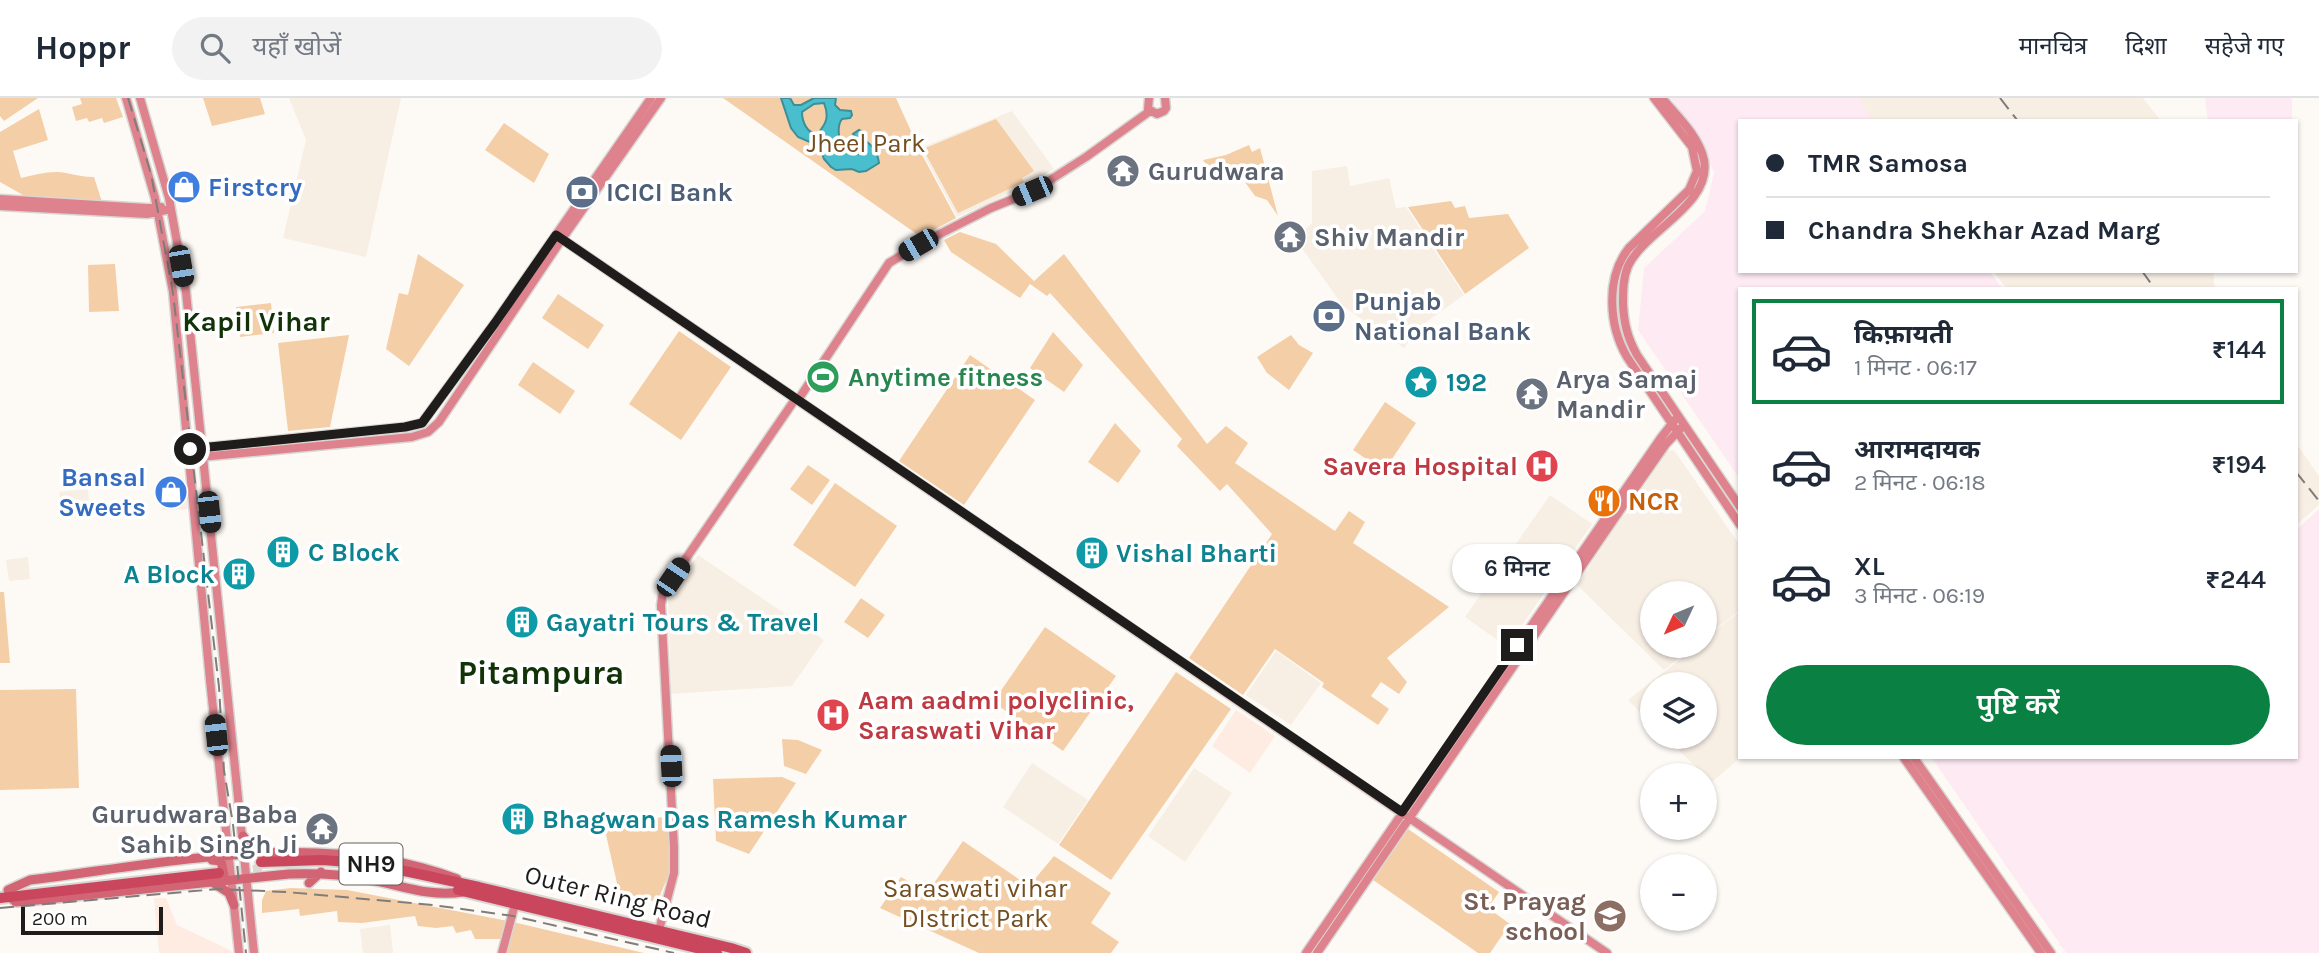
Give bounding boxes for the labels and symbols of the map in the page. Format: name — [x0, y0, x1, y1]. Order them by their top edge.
park label: Jheel Park — [806, 128, 926, 159]
temple icon: Gurudwara — [1104, 152, 1142, 190]
place label: Gurudwara — [1148, 156, 1285, 187]
shop icon: Firstcry — [165, 168, 203, 206]
place label: Firstcry — [208, 172, 302, 203]
bank icon: ICICI Bank — [563, 173, 601, 211]
car — [1009, 173, 1056, 209]
place label: ICICI Bank — [606, 177, 733, 208]
temple icon: Shiv Mandir — [1271, 218, 1309, 256]
place label: Shiv Mandir — [1314, 222, 1465, 253]
car — [895, 225, 942, 265]
car — [168, 243, 195, 289]
place label: Punjab National Bank — [1354, 286, 1531, 347]
bank icon: Punjab National Bank — [1310, 297, 1348, 335]
district label: Kapil Vihar — [182, 305, 330, 338]
sports icon: Anytime fitness — [804, 358, 842, 396]
place label: Anytime fitness — [848, 362, 1043, 393]
place icon: 192 — [1402, 363, 1440, 401]
place label: Arya Samaj Mandir — [1556, 364, 1698, 425]
place label: 192 — [1446, 367, 1487, 398]
temple icon: Arya Samaj Mandir — [1513, 375, 1551, 413]
route start — [174, 433, 206, 465]
hospital icon: Savera Hospital — [1523, 447, 1561, 485]
place label: Savera Hospital — [1322, 451, 1518, 482]
place label: Bansal Sweets — [58, 462, 146, 523]
shop icon: Bansal Sweets — [152, 473, 190, 511]
restaurant icon: NCR — [1585, 482, 1623, 520]
place label: NCR — [1628, 486, 1680, 517]
car — [197, 490, 222, 534]
building icon: C Block — [264, 533, 302, 571]
building icon: Vishal Bharti — [1073, 534, 1111, 572]
place label: C Block — [308, 537, 400, 568]
place label: Vishal Bharti — [1116, 538, 1277, 569]
callout: 6 मिनट — [1452, 544, 1582, 592]
car — [653, 554, 694, 600]
building icon: A Block — [220, 555, 258, 593]
place label: A Block — [124, 559, 215, 590]
north arrow — [1640, 581, 1717, 658]
building icon: Gayatri Tours & Travel — [503, 603, 541, 641]
place label: Gayatri Tours & Travel — [546, 607, 820, 638]
route end — [1501, 629, 1533, 661]
district label: Pitampura — [458, 654, 624, 692]
place label: Aam aadmi polyclinic, Saraswati Vihar — [858, 685, 1134, 746]
hospital icon: Aam aadmi polyclinic, Saraswati Vihar — [814, 696, 852, 734]
car — [204, 713, 229, 757]
car — [660, 744, 683, 788]
place label: Gurudwara Baba Sahib Singh Ji — [91, 799, 298, 860]
building icon: Bhagwan Das Ramesh Kumar — [499, 800, 537, 838]
place label: Bhagwan Das Ramesh Kumar — [542, 804, 908, 835]
temple icon: Gurudwara Baba Sahib Singh Ji — [303, 810, 341, 848]
road number: NH9 — [340, 844, 402, 884]
street label: Outer Ring Road — [521, 859, 715, 935]
park label: Saraswati vihar DIstrict Park — [883, 873, 1068, 934]
place label: St. Prayag school — [1463, 886, 1586, 947]
school or university icon: St. Prayag school — [1591, 897, 1629, 935]
scale bar — [21, 904, 163, 936]

